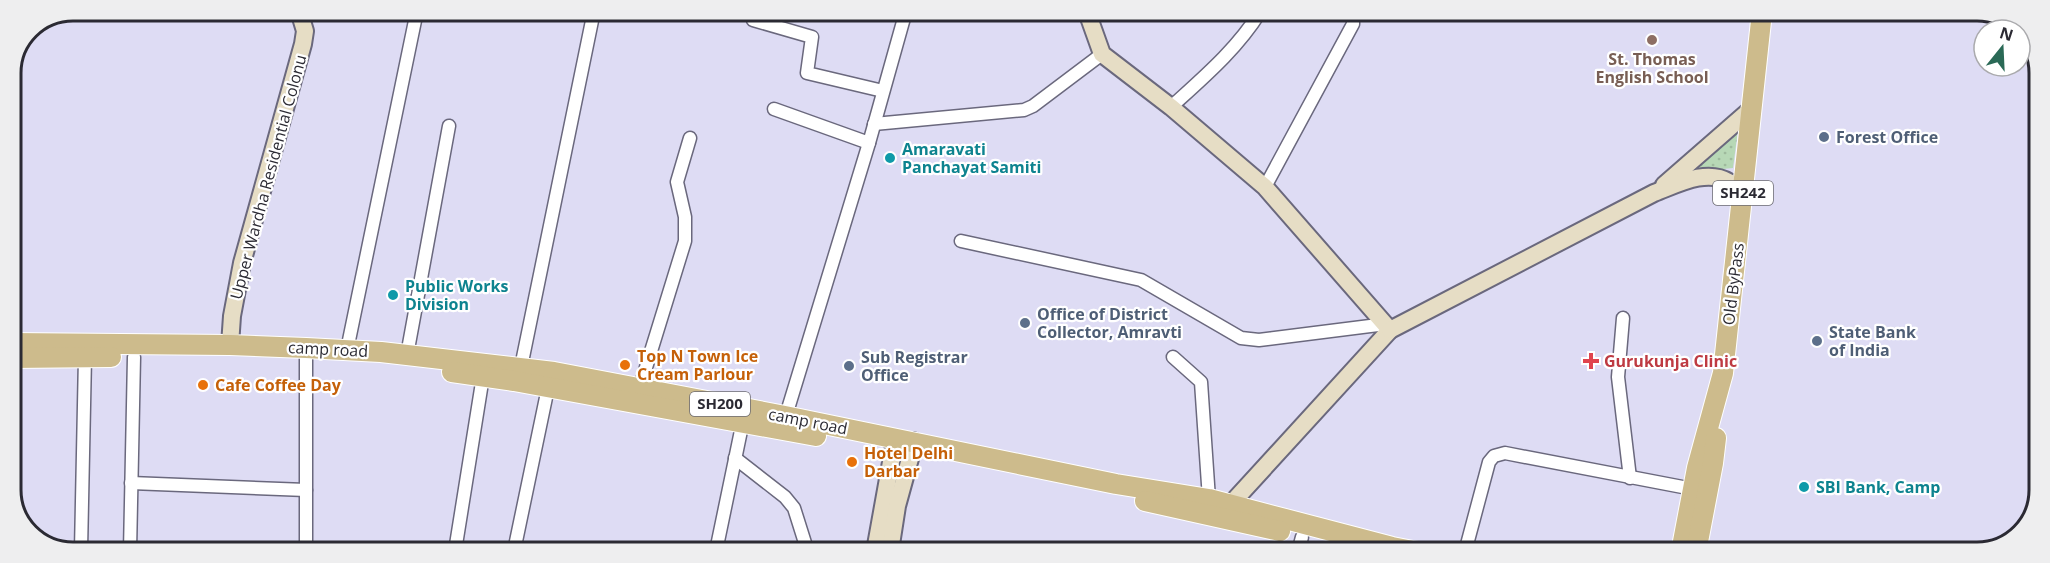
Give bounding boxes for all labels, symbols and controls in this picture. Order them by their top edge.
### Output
north arrow [1972,18,2032,78]
text: N [1997,21,2016,46]
marker: St. Thomas English School [1645,33,1659,47]
place label: St. Thomas English School [1595,48,1709,88]
street label: Upper Wardha Residential Colonu [225,52,311,302]
place label: Forest Office [1836,126,1938,148]
marker: Forest Office [1817,130,1831,144]
place label: Amaravati Panchayat Samiti [902,138,1041,178]
marker: Amaravati Panchayat Samiti [883,151,897,165]
road number: SH242 [1713,181,1773,205]
street label: Old ByPass [1717,242,1749,326]
place label: Public Works Division [405,275,508,315]
marker: Public Works Division [386,288,400,302]
place label: Office of District Collector, Amravti [1037,303,1182,343]
marker: Office of District Collector, Amravti [1018,316,1032,330]
place label: State Bank of India [1829,321,1916,361]
marker: State Bank of India [1810,334,1824,348]
street label: camp road [287,336,369,362]
place label: Top N Town Ice Cream Parlour [637,345,758,385]
place label: Sub Registrar Office [861,346,968,386]
place label: Gurukunja Clinic [1604,350,1737,372]
marker: Gurukunja Clinic [1582,352,1600,370]
marker: Top N Town Ice Cream Parlour [618,358,632,372]
marker: Sub Registrar Office [842,359,856,373]
place label: Cafe Coffee Day [215,374,342,396]
marker: Cafe Coffee Day [196,378,210,392]
road number: SH200 [690,392,750,416]
street label: camp road [767,403,849,439]
place label: Hotel Delhi Darbar [864,442,953,482]
marker: Hotel Delhi Darbar [845,455,859,469]
place label: SBI Bank, Camp [1816,476,1940,498]
marker: SBI Bank, Camp [1797,480,1811,494]

